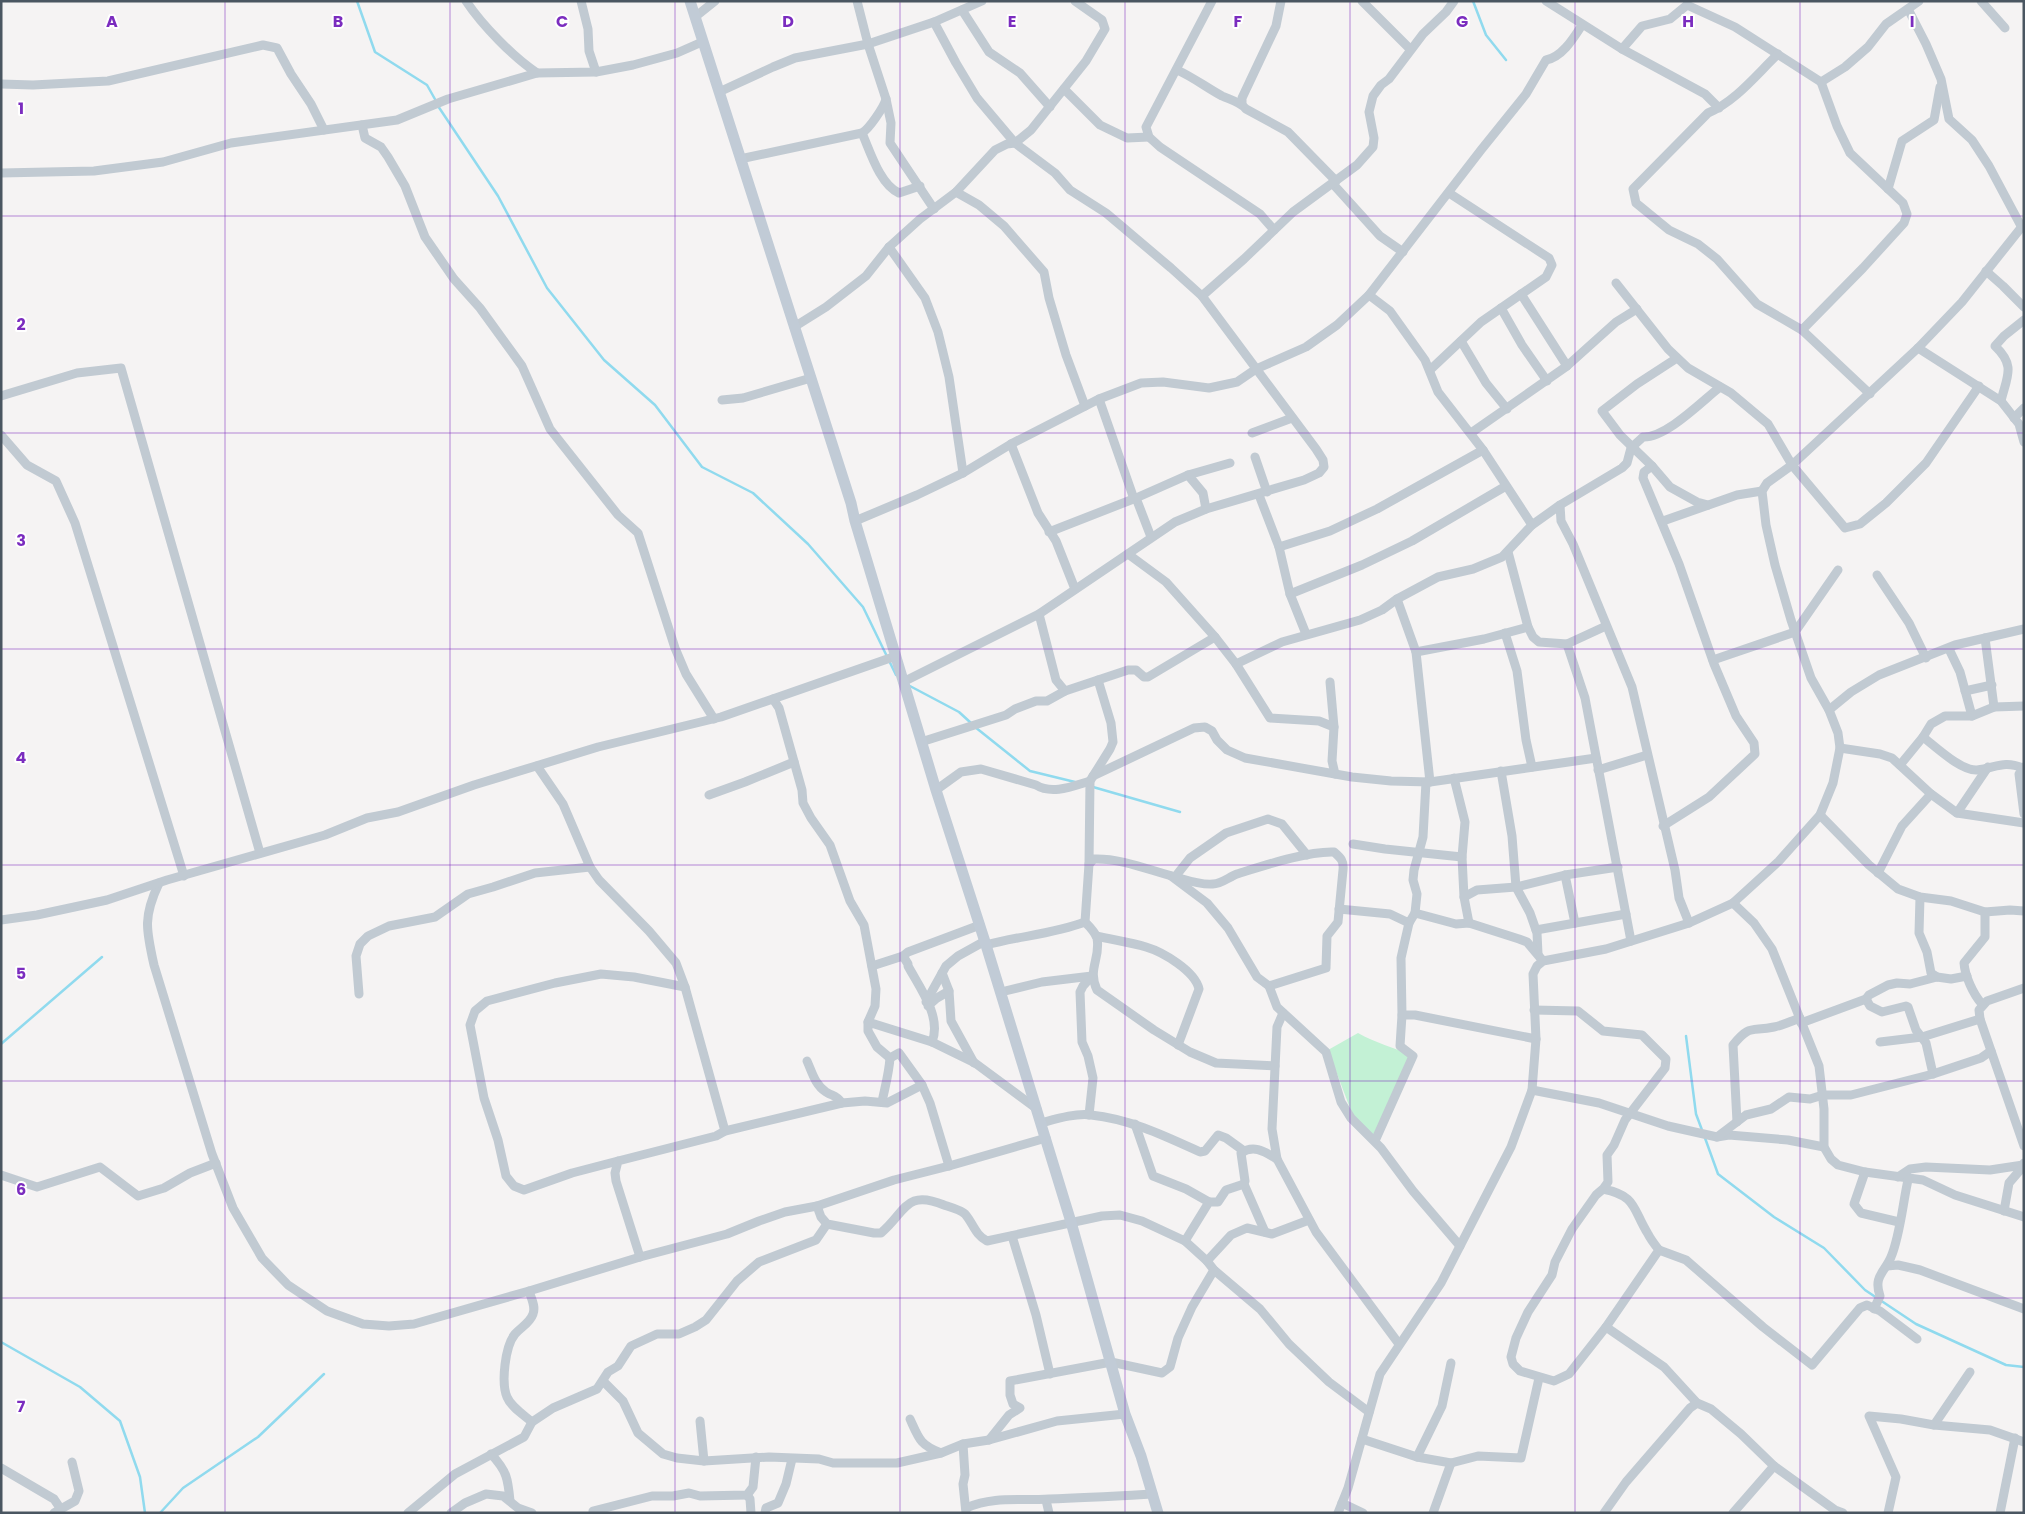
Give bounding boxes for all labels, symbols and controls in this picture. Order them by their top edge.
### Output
text: A [106,10,118,33]
text: B [333,10,343,33]
text: C [556,10,568,33]
text: D [782,10,794,33]
text: E [1008,10,1016,33]
text: F [1234,10,1243,33]
text: G [1456,10,1468,33]
text: H [1682,10,1694,33]
text: I [1910,10,1914,33]
text: 1 [18,97,24,120]
text: 2 [16,313,26,336]
text: 3 [16,529,26,552]
text: 4 [16,746,27,769]
text: 5 [16,962,26,985]
text: 6 [16,1178,26,1201]
text: 7 [17,1395,26,1418]

